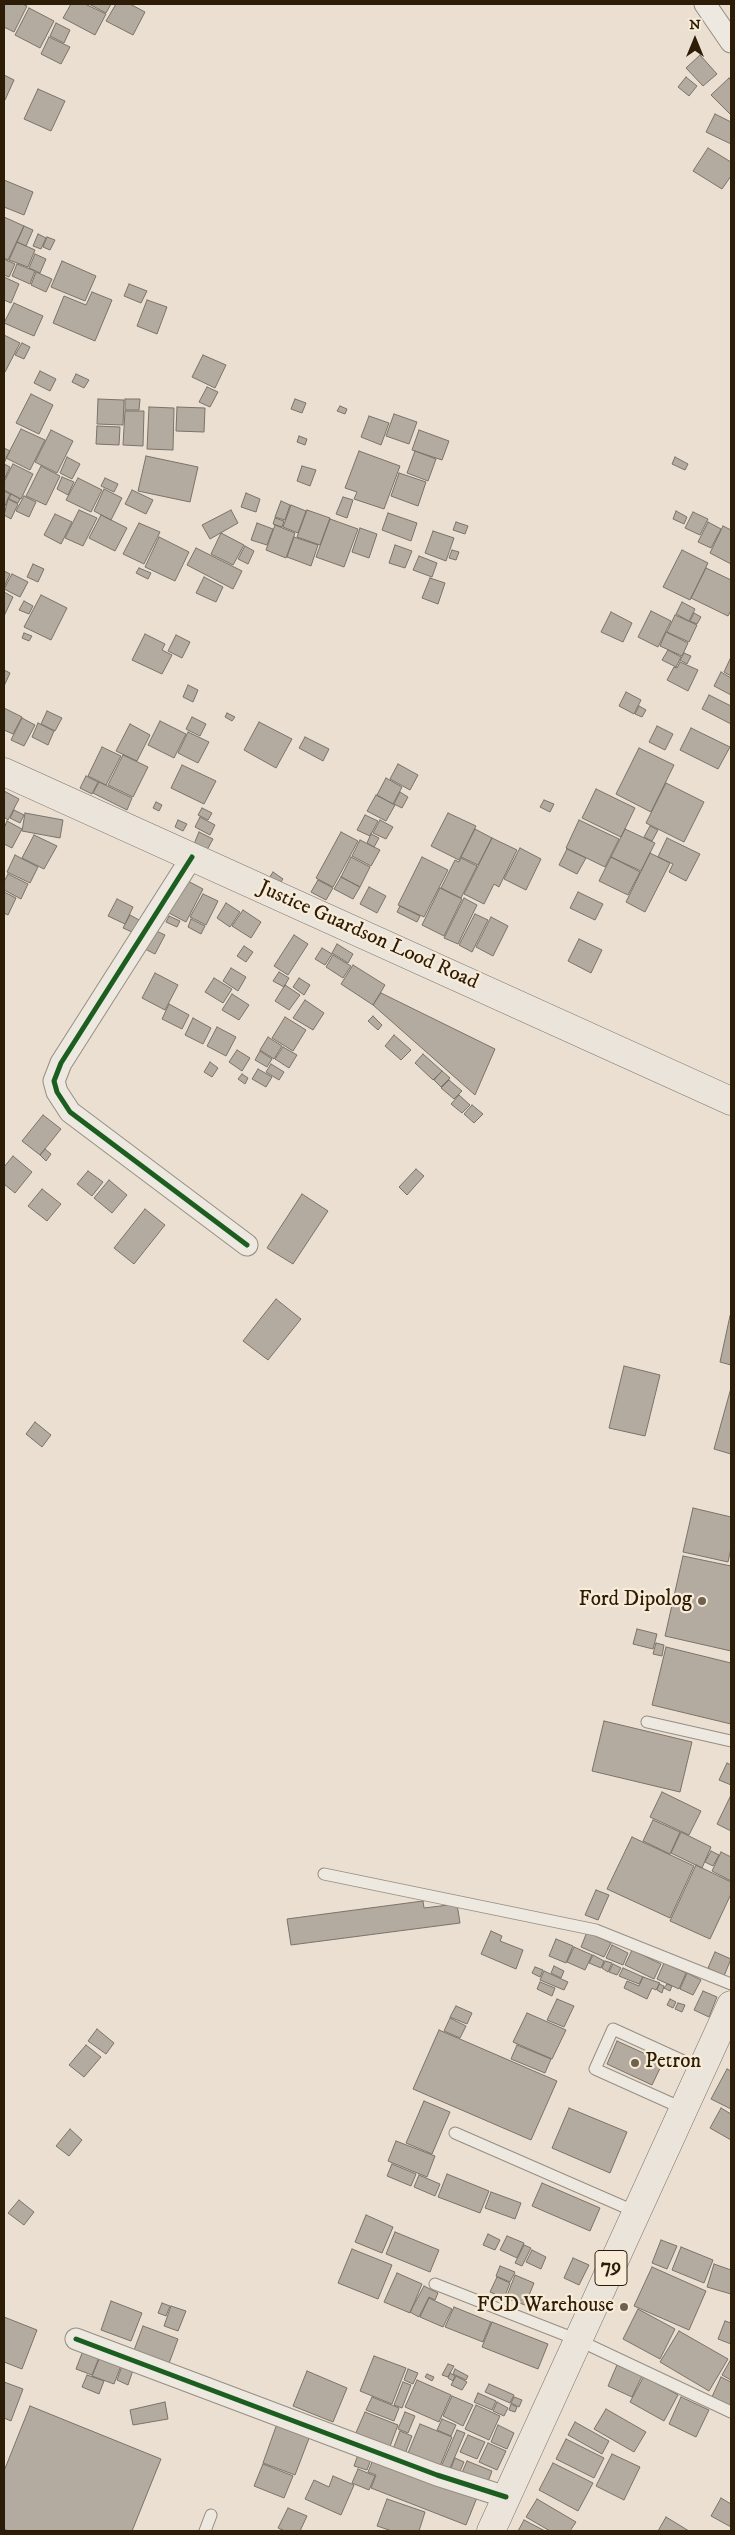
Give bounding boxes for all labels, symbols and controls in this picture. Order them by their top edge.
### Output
north arrow [670,15,720,65]
text: N [689,16,701,34]
street label: Justice Guardson Lood Road [254,876,482,996]
place label: Ford Dipolog [579,1588,692,1614]
marker: Ford Dipolog [696,1595,708,1607]
place label: Petron [645,2050,701,2076]
marker: Petron [629,2057,641,2069]
road number: 79 [595,2250,627,2286]
place label: FCD Warehouse [477,2294,614,2320]
marker: FCD Warehouse [618,2301,630,2313]

